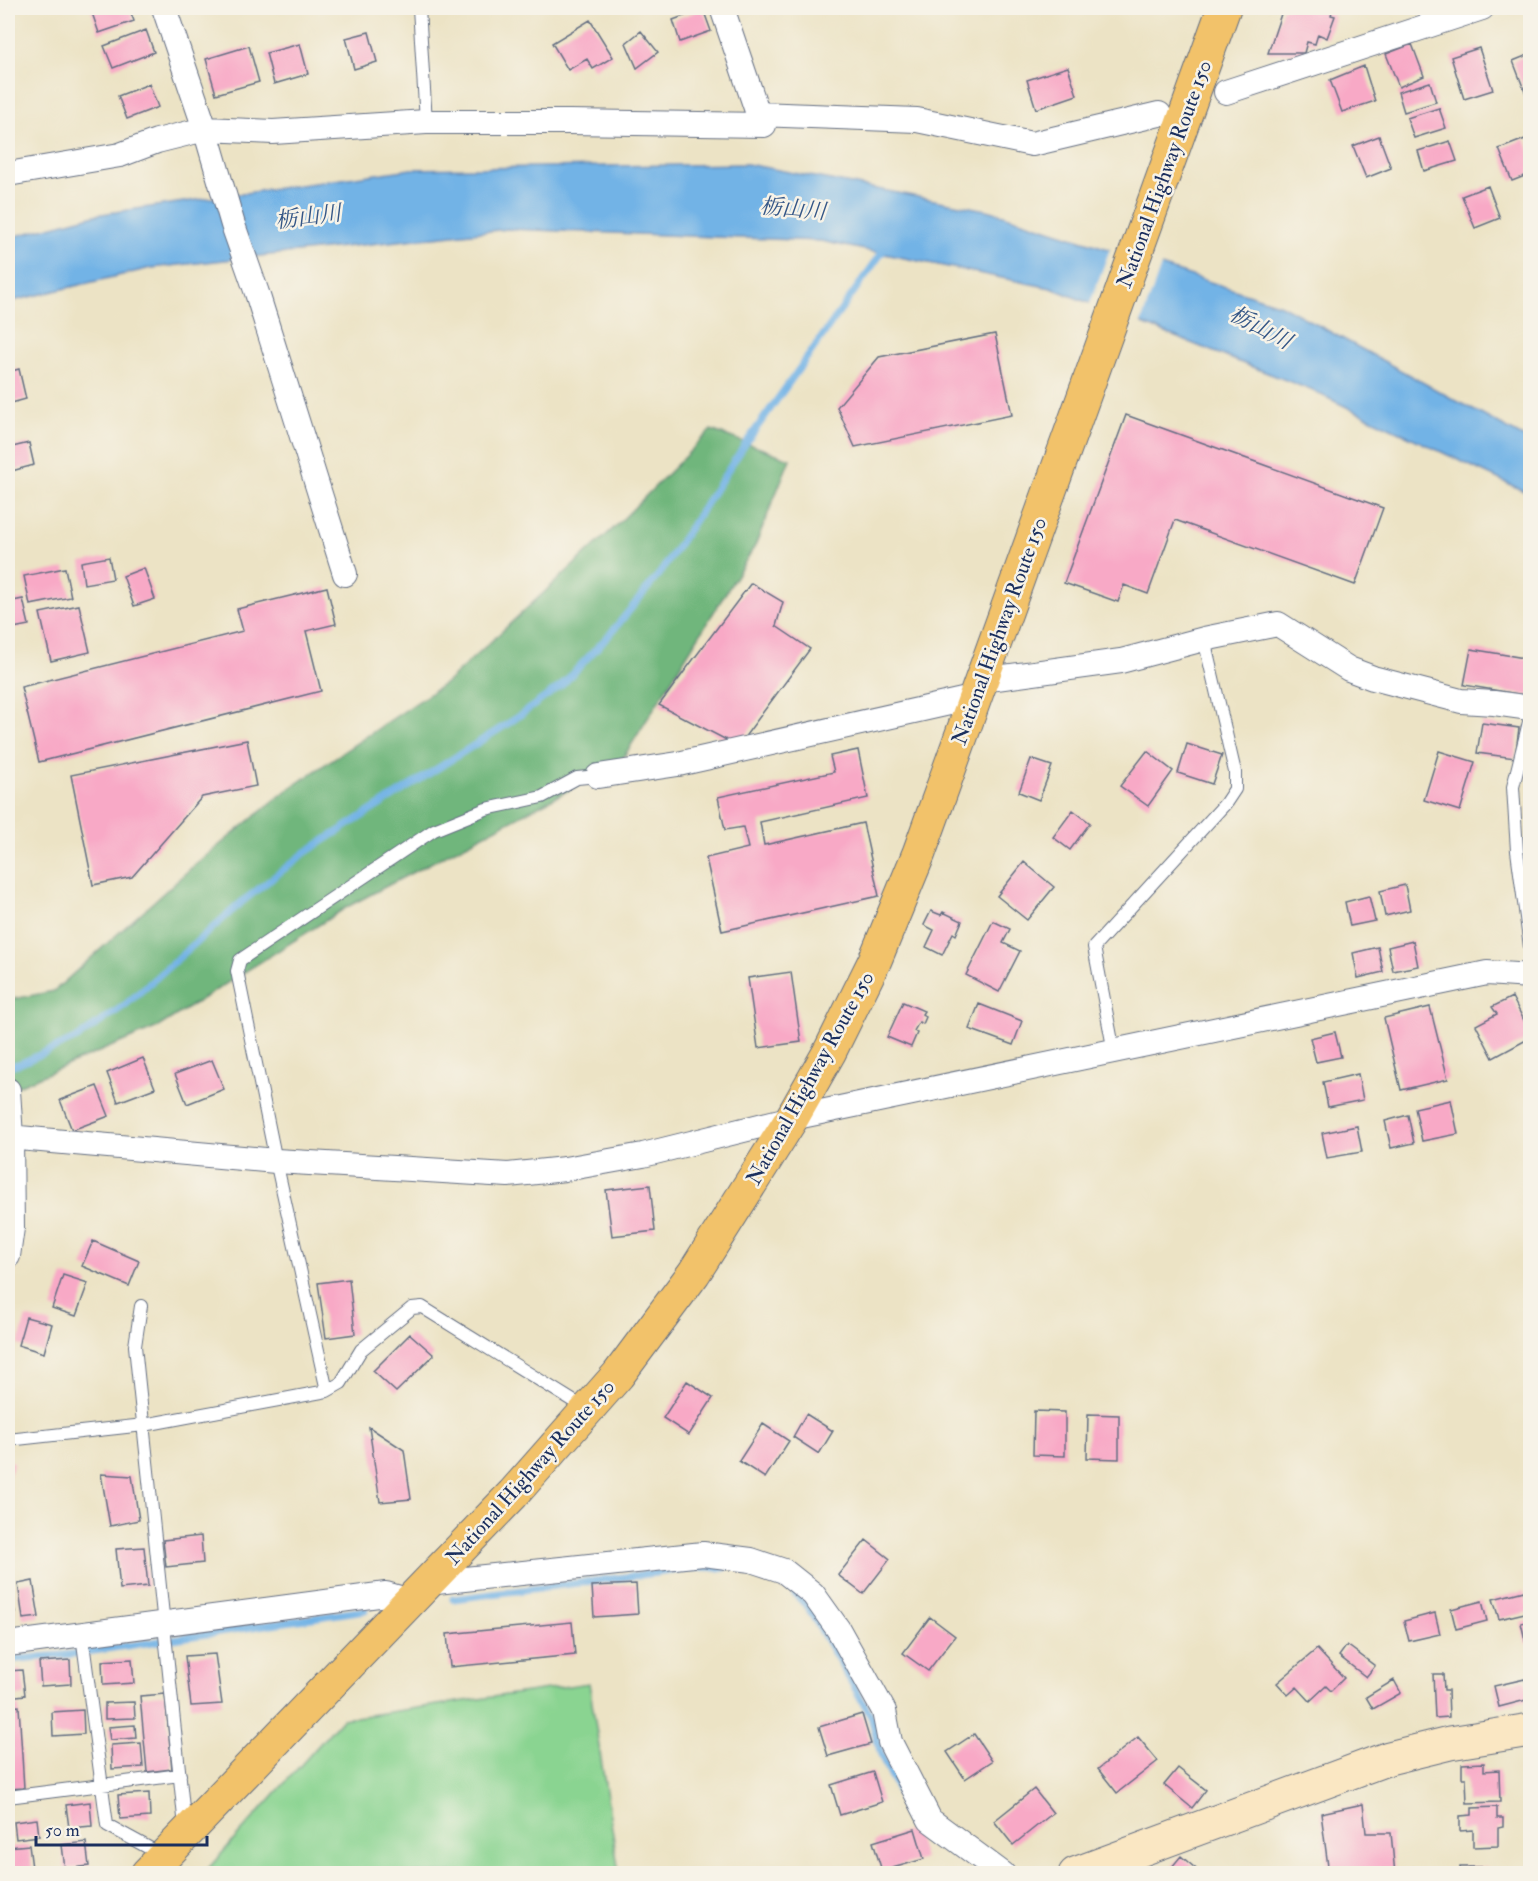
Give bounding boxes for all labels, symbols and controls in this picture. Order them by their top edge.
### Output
street label: National Highway Route 150 [1111,57,1218,292]
water label: 栃山川 [759,192,829,226]
water label: 栃山川 [274,199,345,235]
water label: 栃山川 [1225,300,1298,357]
street label: National Highway Route 150 [946,514,1053,749]
street label: National Highway Route 150 [740,967,881,1190]
street label: National Highway Route 150 [440,1374,621,1571]
scale bar [36,1809,207,1847]
text: 50 m [45,1819,80,1842]

